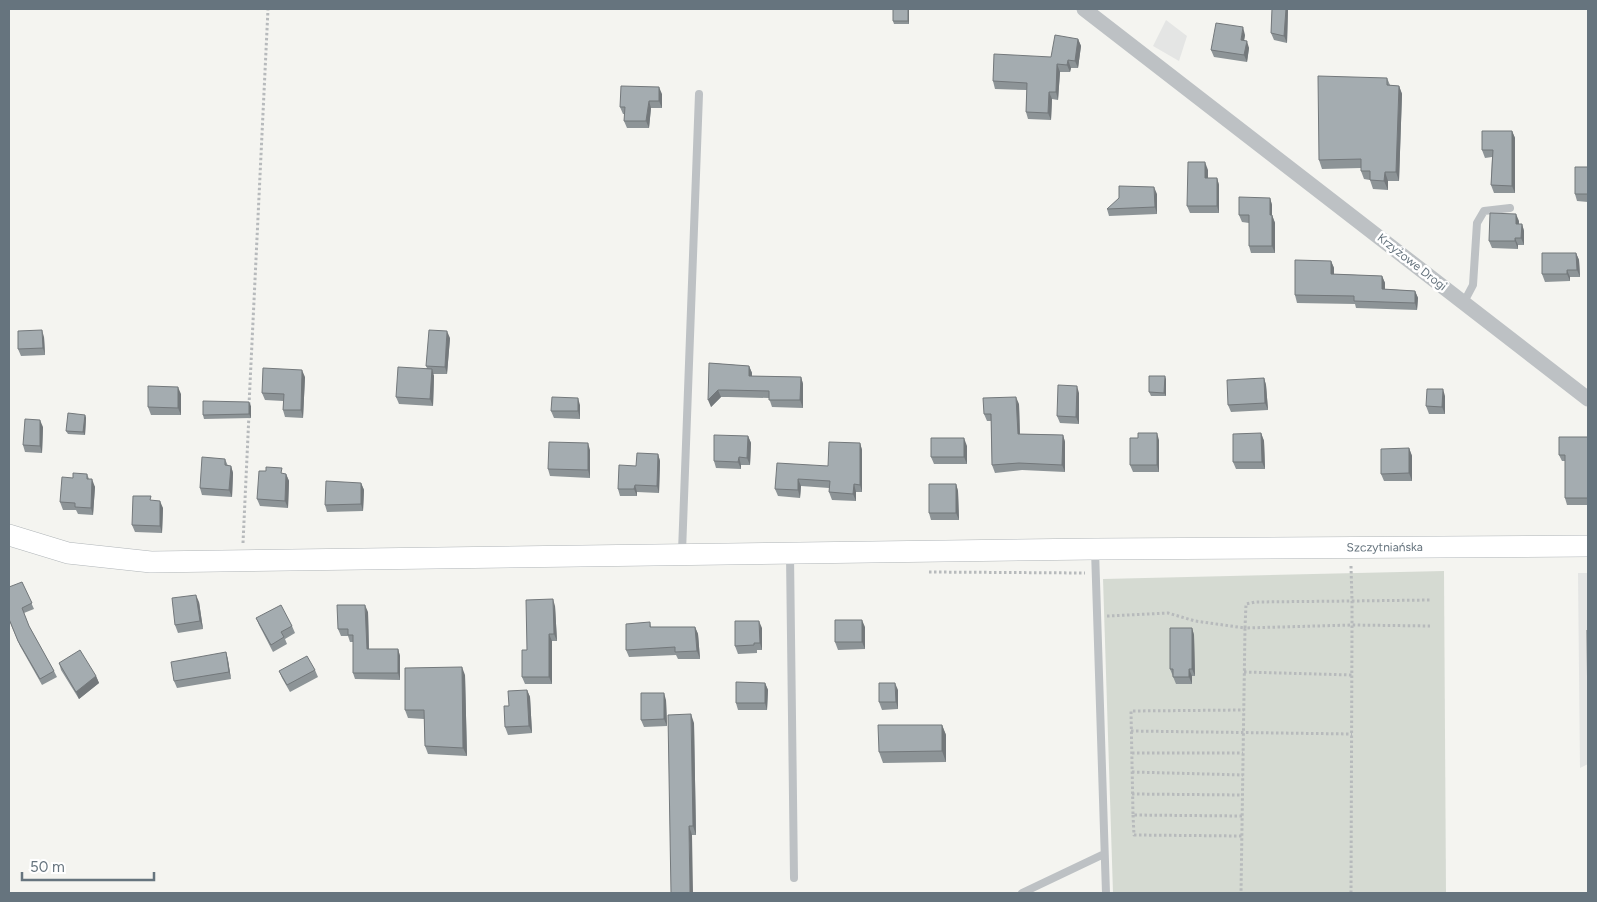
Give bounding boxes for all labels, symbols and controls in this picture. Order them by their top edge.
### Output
street label: Krzyżowe Drogi [1375,231,1449,293]
street label: Szczytniańska [1347,540,1423,554]
scale bar [22,850,155,882]
text: 50 m [30,858,65,876]

